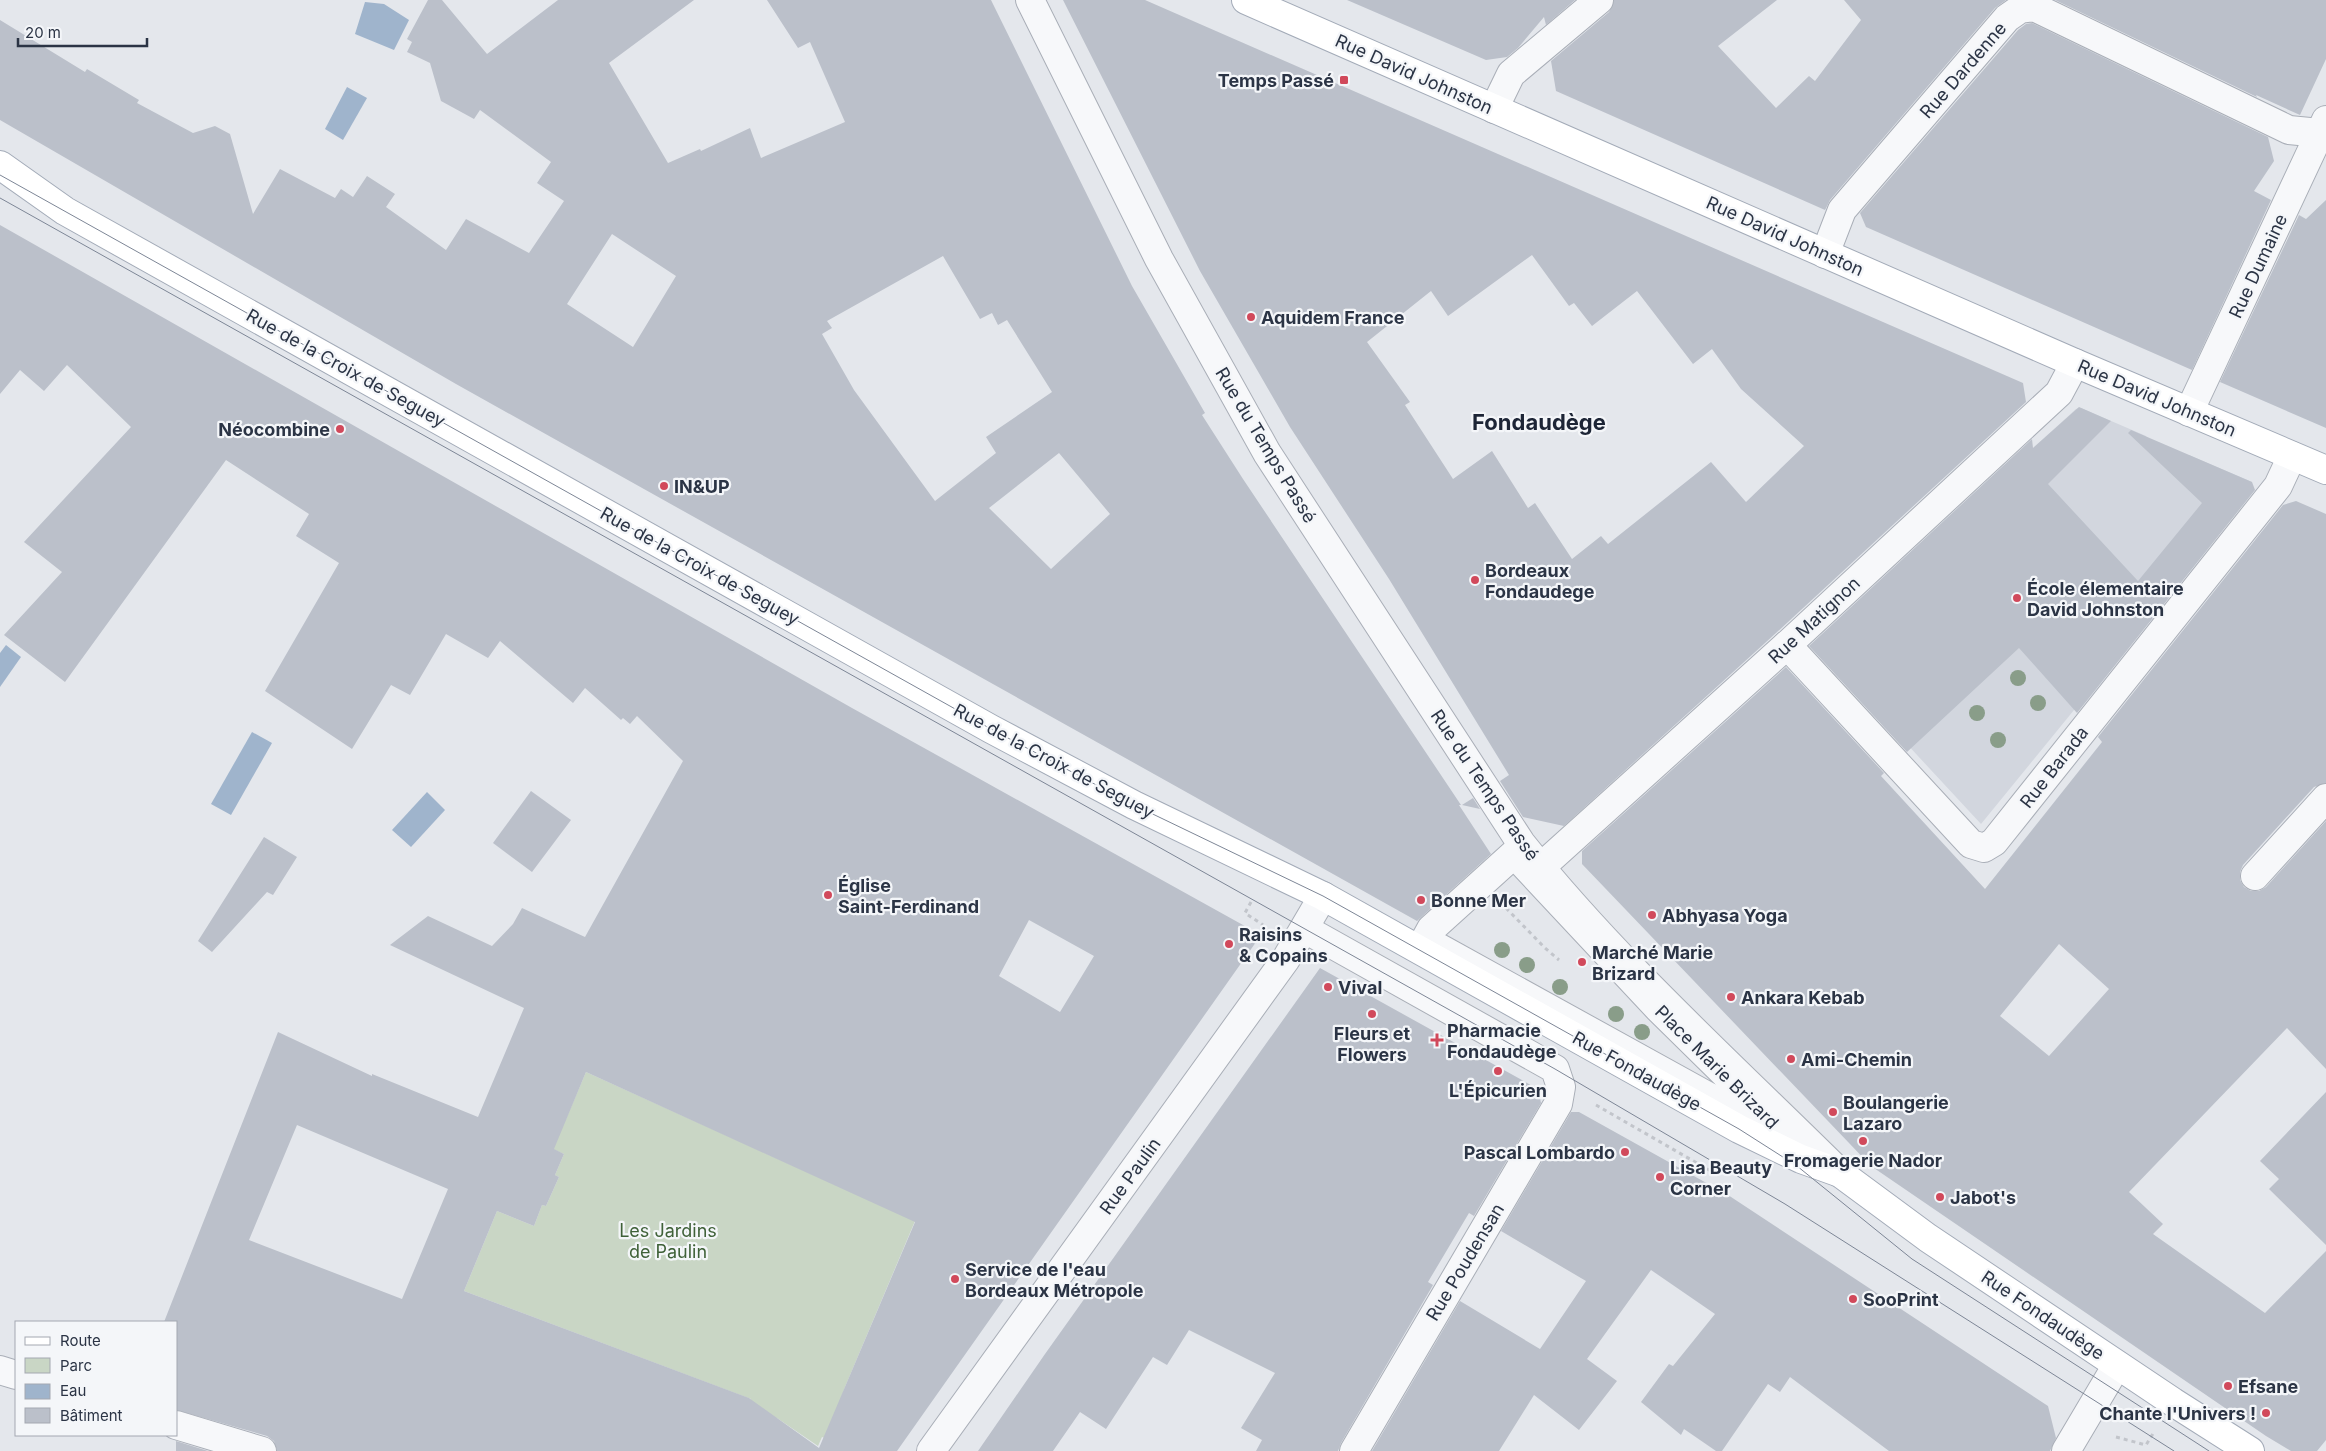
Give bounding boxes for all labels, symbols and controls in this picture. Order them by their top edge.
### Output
scale bar [18,15,146,47]
street label: Rue Dardenne [1916,18,2010,122]
text: 20 m [25,23,61,42]
street label: Rue David Johnston [1332,30,1496,118]
place label: Temps Passé [1218,70,1334,91]
marker: Temps Passé [1338,74,1350,86]
street label: Rue David Johnston [1703,192,1867,280]
street label: Rue Dumaine [2225,210,2291,322]
street label: Rue de la Croix de Seguey [243,304,449,432]
place label: Aquidem France [1261,307,1405,328]
marker: Aquidem France [1245,311,1257,323]
street label: Rue David Johnston [2075,355,2239,441]
street label: Rue du Temps Passé [1211,363,1321,527]
district label: Fondaudège [1472,409,1606,435]
place label: Néocombine [218,419,330,440]
marker: Néocombine [334,423,346,435]
place label: IN&UP [674,476,730,497]
marker: IN&UP [658,480,670,492]
street label: Rue de la Croix de Seguey [597,502,803,630]
place label: Bordeaux Fondaudege [1485,560,1595,602]
street label: Rue Matignon [1764,572,1864,668]
marker: Bordeaux Fondaudege [1469,574,1481,586]
place label: École élementaire David Johnston [2027,578,2184,620]
marker: École élementaire David Johnston [2011,592,2023,604]
street label: Rue de la Croix de Seguey [950,699,1158,823]
street label: Rue du Temps Passé [1427,705,1543,865]
street label: Rue Barada [2016,722,2092,812]
place label: Église Saint-Ferdinand [838,875,979,917]
marker: Église Saint-Ferdinand [822,889,834,901]
place label: Bonne Mer [1431,890,1526,911]
marker: Bonne Mer [1415,894,1427,906]
place label: Abhyasa Yoga [1662,905,1788,926]
marker: Abhyasa Yoga [1646,909,1658,921]
place label: Raisins & Copains [1239,924,1328,966]
marker: Raisins & Copains [1223,938,1235,950]
place label: Marché Marie Brizard [1592,942,1713,984]
marker: Marché Marie Brizard [1576,956,1588,968]
place label: Vival [1338,977,1382,998]
marker: Vival [1322,981,1334,993]
place label: Ankara Kebab [1741,987,1865,1008]
marker: Ankara Kebab [1725,991,1737,1003]
street label: Place Marie Brizard [1651,1001,1783,1133]
marker: Fleurs et Flowers [1366,1008,1378,1020]
place label: Pharmacie Fondaudège [1447,1020,1557,1062]
place label: Fleurs et Flowers [1334,1023,1411,1065]
street label: Rue Fondaudège [1569,1027,1705,1115]
marker: Pharmacie Fondaudège [1431,1034,1443,1046]
place label: Ami-Chemin [1801,1049,1912,1070]
marker: Ami-Chemin [1785,1053,1797,1065]
marker: L'Épicurien [1492,1065,1504,1077]
place label: L'Épicurien [1449,1080,1547,1101]
place label: Boulangerie Lazaro [1843,1092,1949,1134]
marker: Boulangerie Lazaro [1827,1106,1839,1118]
street label: Rue Paulin [1095,1134,1165,1218]
marker: Fromagerie Nador [1857,1135,1869,1147]
place label: Pascal Lombardo [1464,1142,1615,1163]
marker: Pascal Lombardo [1619,1146,1631,1158]
place label: Fromagerie Nador [1784,1150,1942,1171]
place label: Lisa Beauty Corner [1670,1157,1772,1199]
marker: Lisa Beauty Corner [1654,1171,1666,1183]
place label: Jabot's [1950,1187,2016,1208]
marker: Jabot's [1934,1191,1946,1203]
street label: Rue Poudensan [1422,1200,1508,1324]
park label: Les Jardins de Paulin [619,1220,717,1262]
place label: Service de l'eau Bordeaux Métropole [965,1259,1144,1301]
street label: Rue Fondaudège [1977,1266,2109,1364]
marker: Service de l'eau Bordeaux Métropole [949,1273,961,1285]
place label: SooPrint [1863,1289,1939,1310]
marker: SooPrint [1847,1293,1859,1305]
legend [15,1321,178,1436]
text: Route [60,1331,101,1350]
text: Parc [60,1356,92,1375]
place label: Efsane [2238,1376,2299,1397]
marker: Efsane [2222,1380,2234,1392]
text: Eau [60,1381,86,1400]
place label: Chante l'Univers ! [2099,1403,2256,1424]
text: Bâtiment [60,1406,123,1425]
marker: Chante l'Univers ! [2260,1407,2272,1419]

